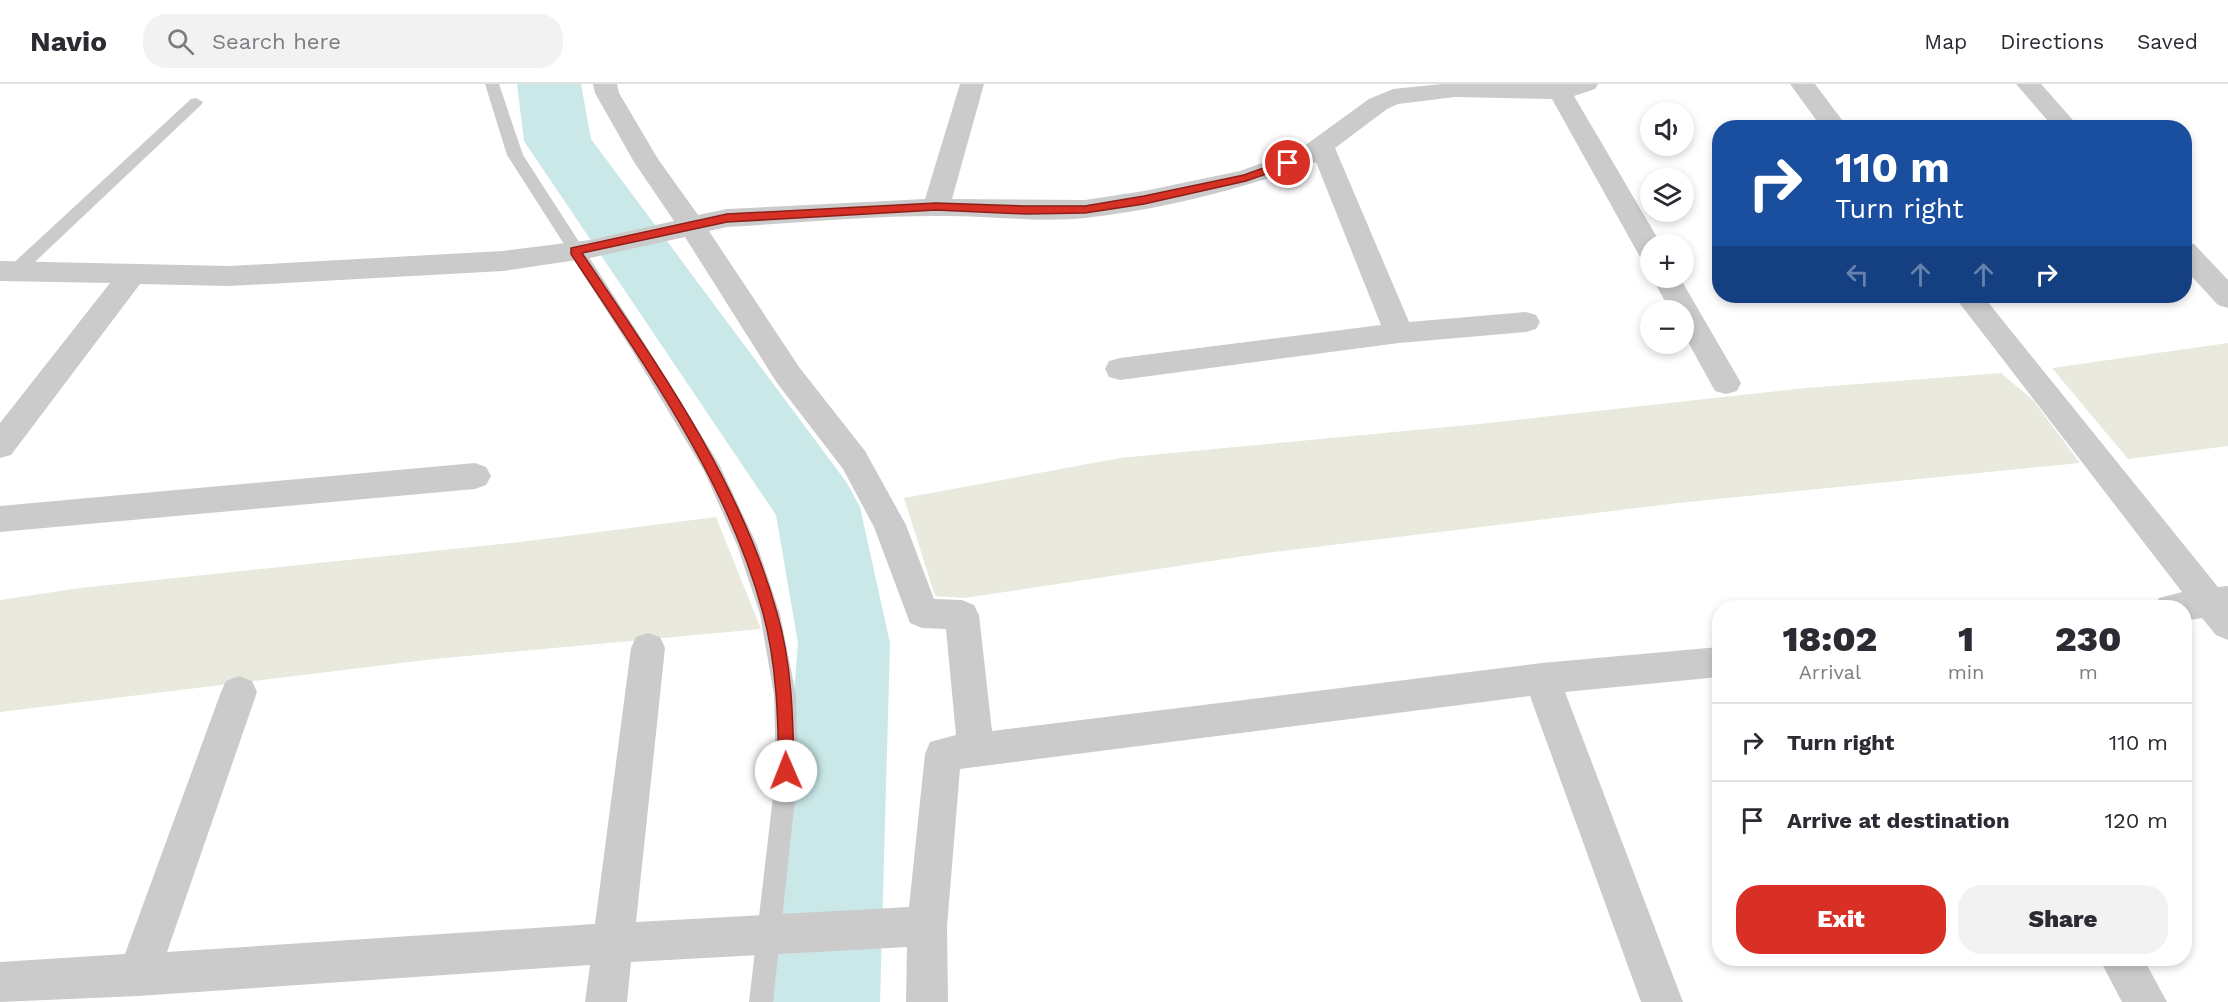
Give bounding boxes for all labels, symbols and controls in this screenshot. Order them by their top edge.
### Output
search box [143,14,563,68]
text: Navio [30,25,107,58]
icon: search [164,25,197,58]
text: Search here [212,29,341,54]
text: Map [1924,29,1967,54]
text: Directions [2000,29,2104,54]
text: Saved [2137,29,2198,54]
map controls [1640,102,1694,354]
button: sound [1640,102,1694,156]
pin [1262,137,1313,188]
text: 110 m [1835,143,1950,192]
icon: right [1736,144,1814,222]
icon: arrive [1271,146,1304,179]
button: layers [1640,168,1694,222]
text: Turn right [1835,193,1964,225]
button: + [1640,234,1694,288]
icon: left [1841,258,1874,291]
icon: ahead [1904,258,1937,291]
icon: ahead [1967,258,2000,291]
icon: right [2030,258,2063,291]
button: − [1640,300,1694,354]
text: 18:02 [1782,618,1877,660]
text: 1 [1958,618,1974,660]
text: 230 [2055,618,2122,660]
text: Arrival [1799,660,1861,684]
text: min [1948,660,1984,684]
text: m [2079,660,2098,684]
icon: right [1736,726,1769,759]
text: Turn right [1787,730,1894,755]
text: 110 m [2109,730,2168,755]
position arrow [754,739,818,803]
icon: arrive [1736,804,1769,837]
text: Arrive at destination [1787,808,2010,833]
text: 120 m [2104,808,2168,833]
button: Exit [1736,885,1946,954]
button: Share [1958,885,2168,954]

